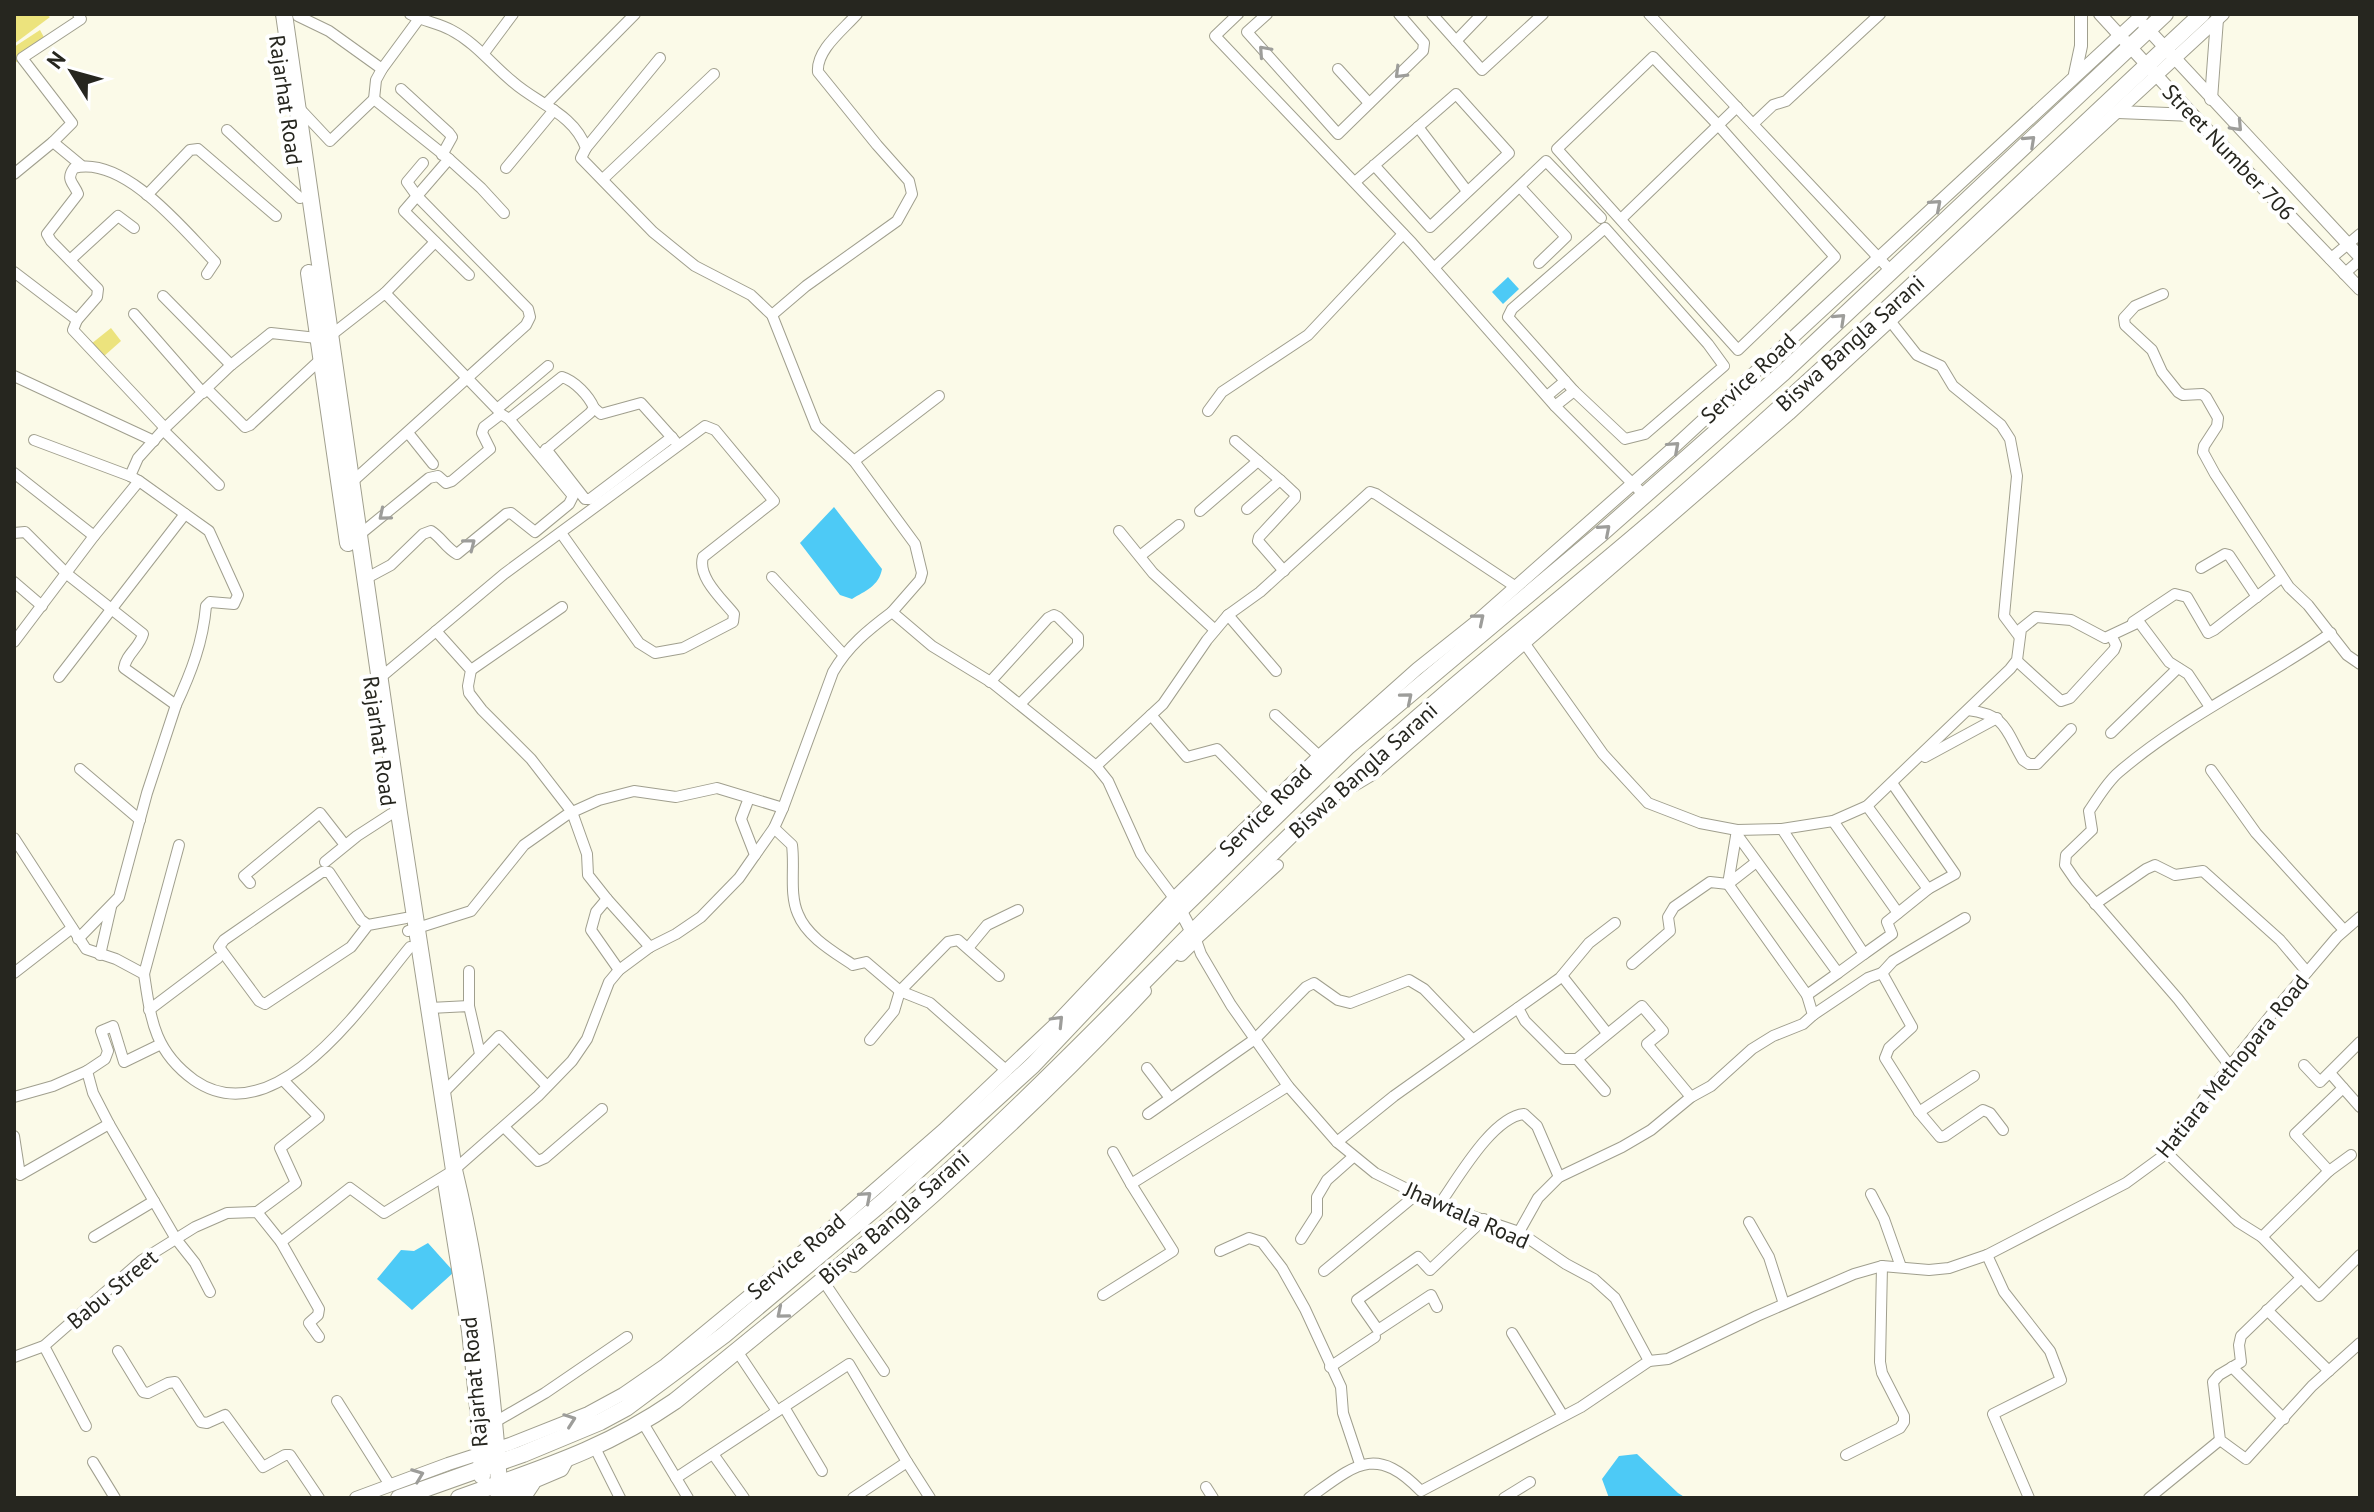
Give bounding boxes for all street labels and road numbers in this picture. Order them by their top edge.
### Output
street label: Rajarhat Road [263,33,309,167]
street label: Street Number 706 [2157,78,2301,226]
street label: Biswa Bangla Sarani [1770,269,1930,417]
street label: Service Road [1695,327,1801,429]
street label: Rajarhat Road [357,674,403,808]
street label: Biswa Bangla Sarani [1283,696,1443,844]
street label: Service Road [1213,758,1317,862]
street label: Hatiara Methopara Road [2149,969,2315,1163]
street label: Biswa Bangla Sarani [813,1144,975,1290]
street label: Jhawtala Road [1399,1175,1534,1255]
street label: Service Road [741,1207,851,1305]
street label: Babu Street [61,1243,163,1335]
street label: Rajarhat Road [454,1316,494,1448]

